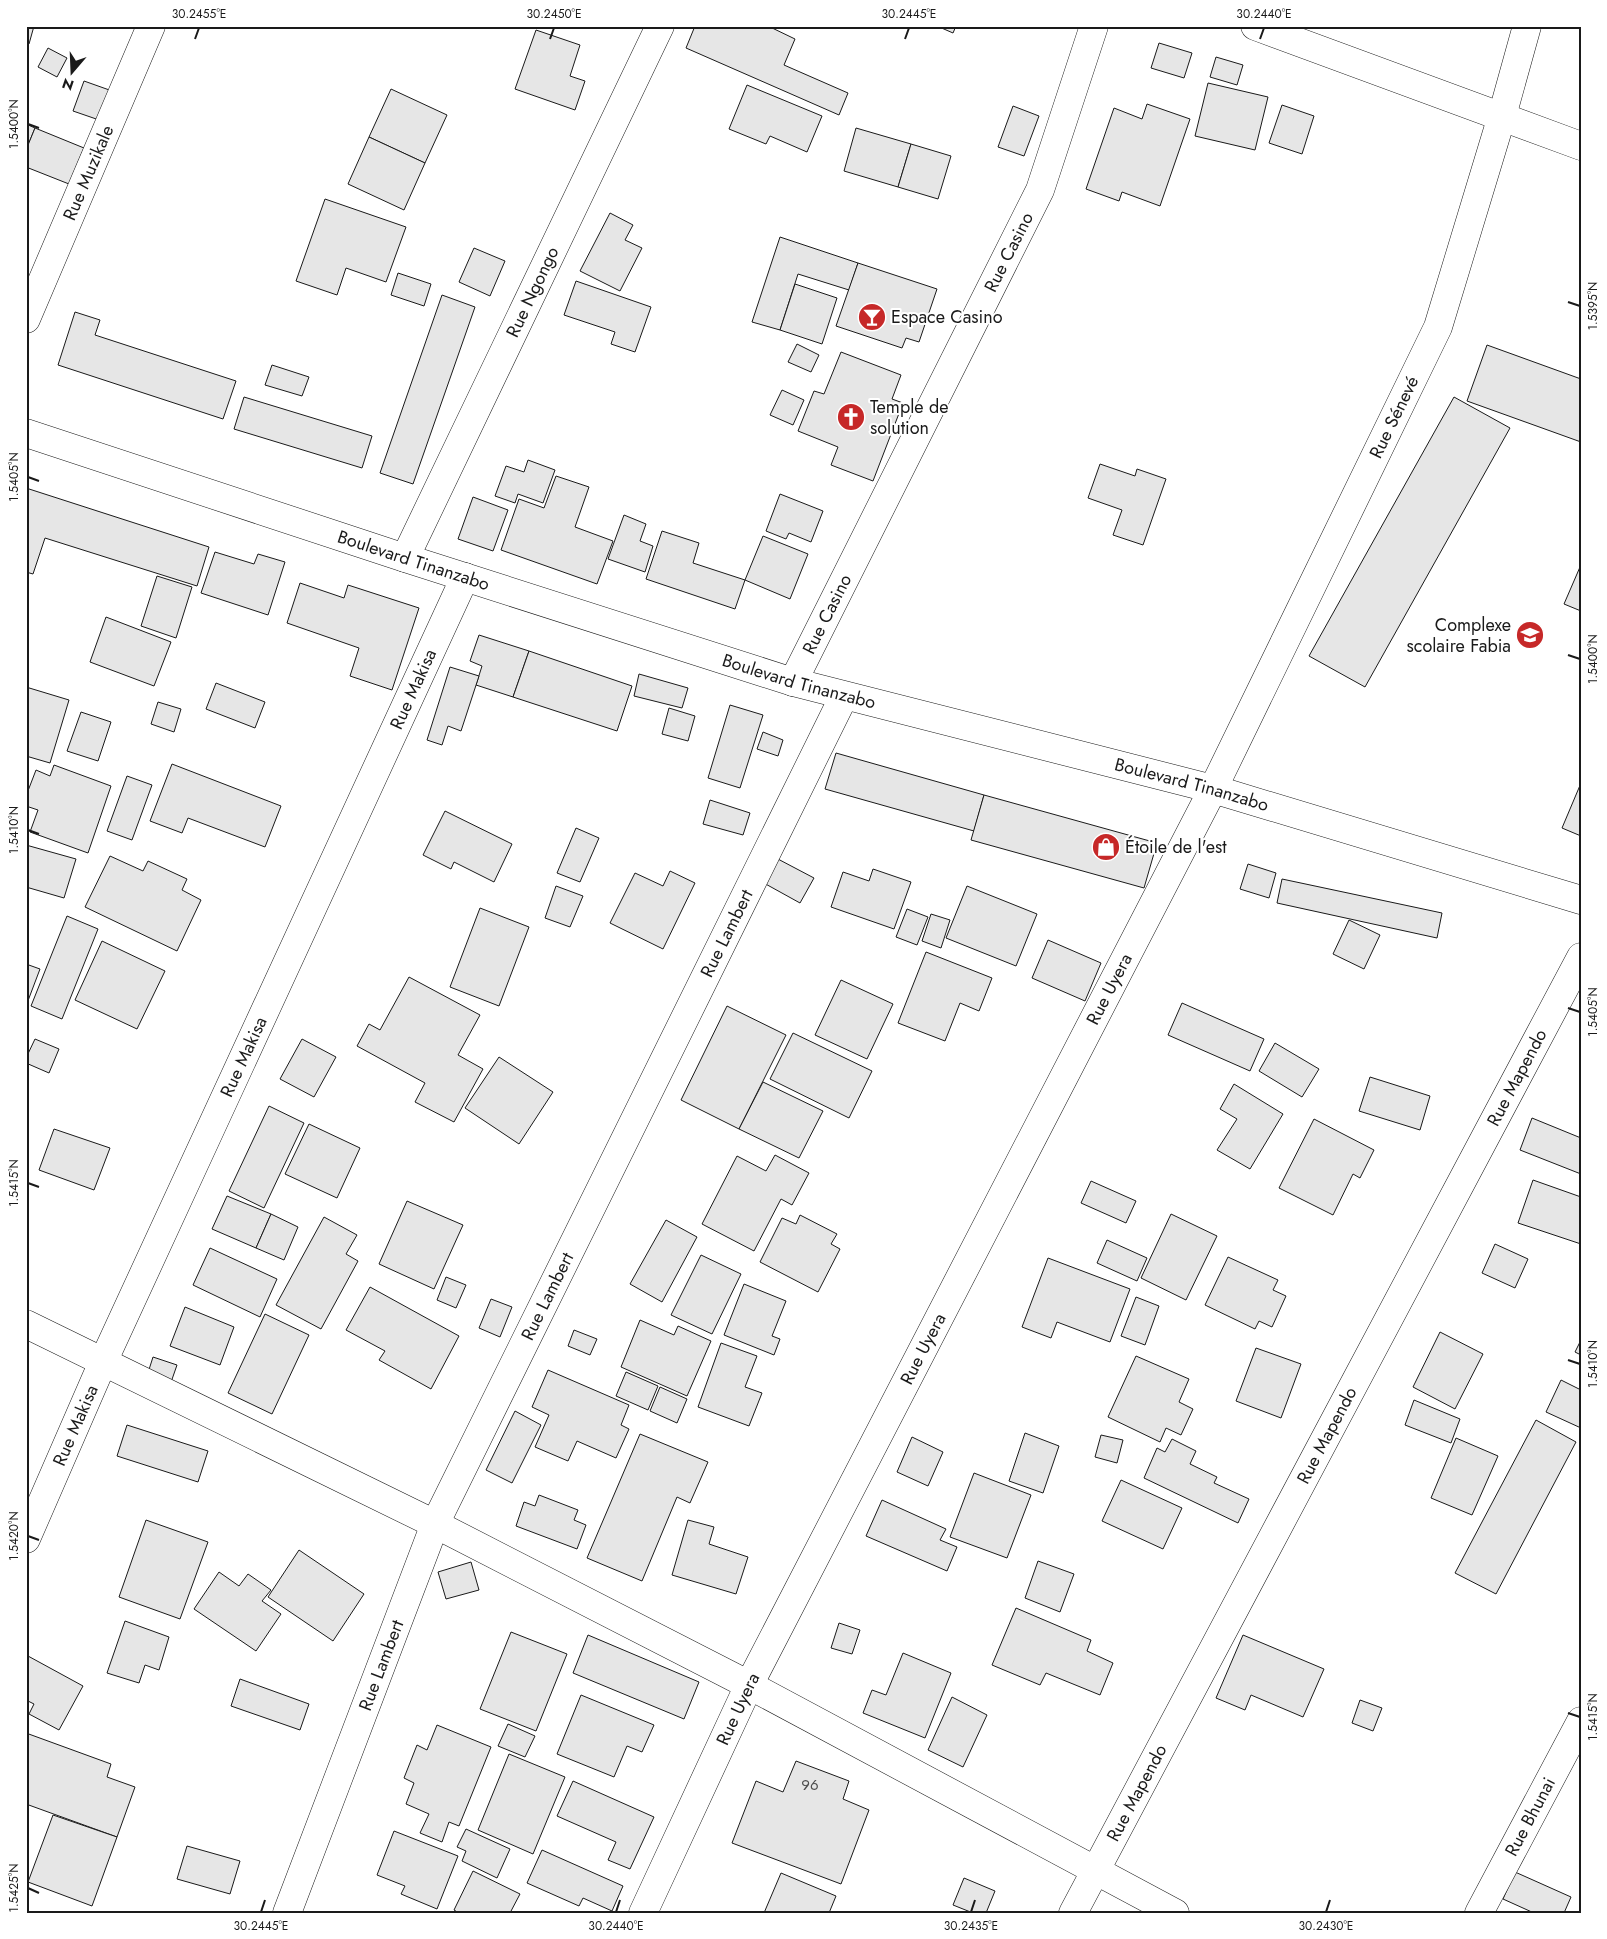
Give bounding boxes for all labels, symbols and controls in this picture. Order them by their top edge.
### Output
text: 30.2455°E [172,5,226,23]
text: 30.2450°E [526,5,582,23]
text: 30.2445°E [882,5,936,23]
text: 30.2440°E [1236,5,1292,23]
north arrow [48,48,98,98]
text: N [59,73,76,96]
text: 1.5400°N [5,99,23,149]
street label: Rue Muzikale [57,121,120,224]
street label: Rue Casino [978,207,1040,297]
street label: Rue Ngongo [500,242,565,342]
text: 1.5395°N [1584,282,1602,330]
bar icon: Espace Casino [857,302,887,332]
place label: Espace Casino [891,304,1003,330]
street label: Rue Sénevé [1363,372,1425,463]
place label: Temple de solution [870,394,948,441]
church icon: Temple de solution [836,402,866,432]
text: 1.5405°N [5,452,23,502]
street label: Boulevard Tinanzabo [334,524,493,597]
street label: Rue Casino [796,569,858,659]
place label: Complexe scolaire Fabia [1407,612,1511,659]
school or university icon: Complexe scolaire Fabia [1515,620,1545,650]
text: 1.5400°N [1584,634,1602,684]
street label: Rue Makisa [383,645,443,734]
street label: Boulevard Tinanzabo [719,647,879,716]
street label: Boulevard Tinanzabo [1112,751,1272,818]
text: 1.5410°N [5,806,23,854]
shop icon: Étoile de l'est [1091,832,1121,862]
place label: Étoile de l'est [1125,834,1227,860]
street label: Rue Lambert [694,884,760,982]
street label: Rue Uyera [1080,949,1139,1030]
text: 1.5405°N [1584,987,1602,1037]
street label: Rue Makisa [214,1012,274,1101]
street label: Rue Mapendo [1480,1024,1553,1131]
text: 1.5415°N [5,1159,23,1207]
street label: Rue Lambert [515,1247,580,1345]
street label: Rue Uyera [894,1309,952,1389]
text: 1.5410°N [1584,1340,1602,1388]
street label: Rue Makisa [46,1381,105,1470]
street label: Rue Mapendo [1290,1382,1363,1488]
text: 1.5420°N [5,1511,23,1561]
street label: Rue Lambert [352,1616,411,1714]
street label: Rue Uyera [710,1668,766,1750]
text: 1.5415°N [1584,1693,1602,1741]
street label: Rue Mapendo [1100,1740,1173,1846]
street label: Rue Bhunai [1498,1773,1562,1861]
house number: 96 [801,1774,819,1796]
text: 1.5425°N [5,1864,23,1913]
text: 30.2445°E [234,1917,288,1935]
text: 30.2440°E [588,1917,644,1935]
text: 30.2435°E [944,1917,998,1935]
text: 30.2430°E [1299,1917,1353,1935]

